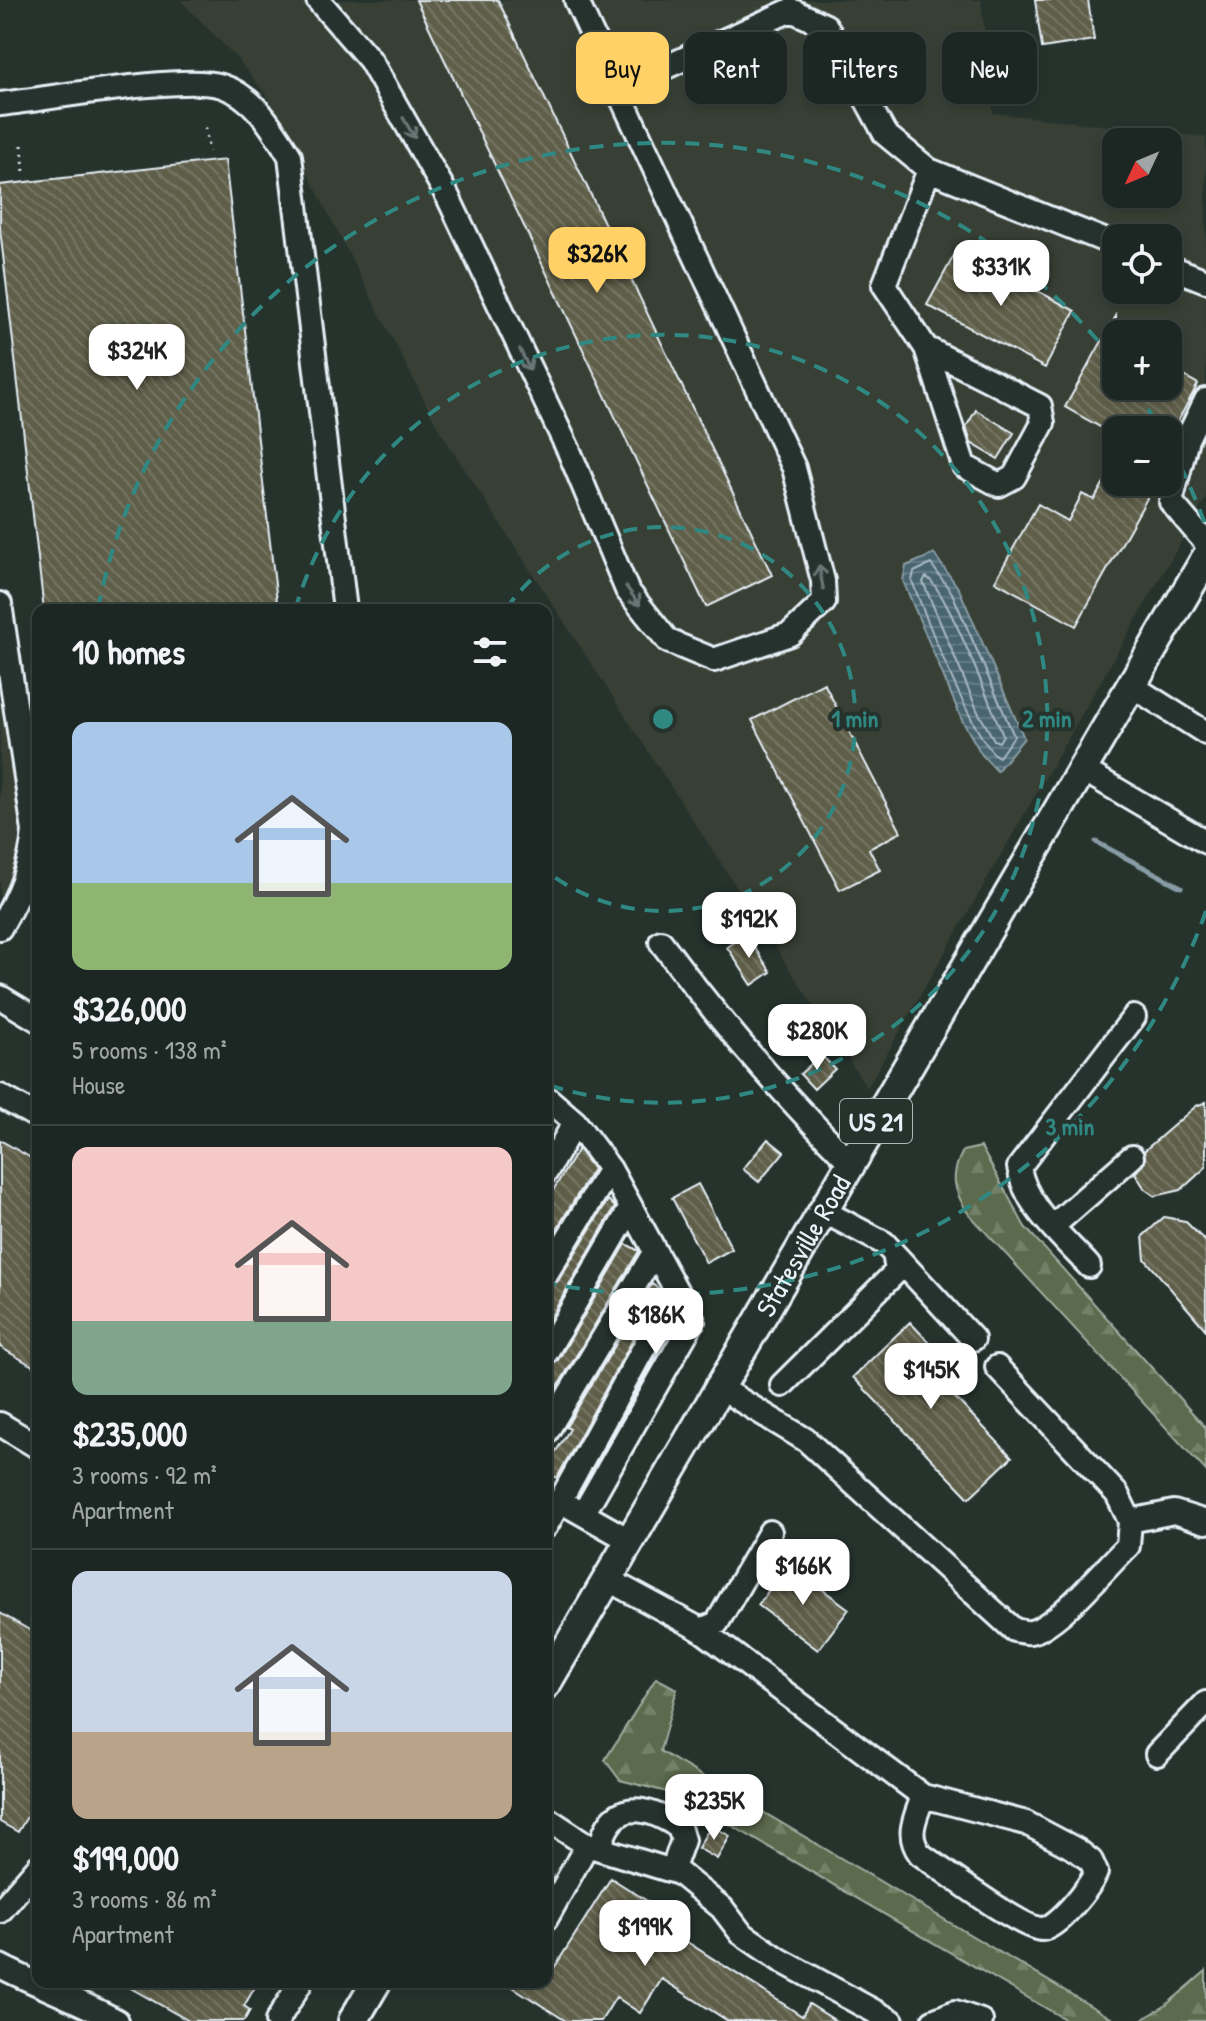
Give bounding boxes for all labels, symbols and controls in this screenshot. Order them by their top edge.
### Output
chip: Buy [576,32,669,104]
chip: Rent [685,32,787,104]
chip: Filters [803,32,926,104]
chip: New [942,32,1037,104]
one-way arrow [402,115,417,139]
north arrow [1102,128,1182,208]
map controls [1102,128,1182,496]
button: locate [1102,224,1182,304]
pin: $326K [541,227,653,295]
text: $326K [567,235,627,270]
pin: $331K [945,240,1057,308]
text: $331K [971,248,1031,283]
button: + [1102,320,1182,400]
pin: $324K [81,324,193,392]
text: $324K [107,332,167,367]
one-way arrow [518,348,533,372]
button: − [1102,416,1182,496]
one-way arrow [813,564,828,590]
one-way arrow [624,585,641,606]
text: 10 homes [72,629,185,675]
icon: filters [468,630,512,674]
text: 1 min [832,702,879,734]
text: 2 min [1022,702,1072,734]
centre of rings [649,705,677,733]
icon: home [220,774,364,918]
pin: $192K [693,892,805,960]
text: $192K [720,900,778,935]
text: $326,000 [72,986,187,1032]
pin: $280K [761,1004,873,1072]
text: $280K [786,1012,848,1047]
text: 5 rooms · 138 m² [72,1032,227,1067]
text: House [72,1067,125,1102]
road number: US 21 [840,1099,912,1143]
text: 3 min [1046,1110,1095,1142]
street label: Statesville Road [747,1168,859,1324]
icon: home [220,1199,364,1343]
pin: $186K [600,1288,712,1356]
text: $186K [627,1296,685,1331]
pin: $145K [875,1343,987,1411]
text: $145K [903,1351,959,1386]
text: $235,000 [72,1411,187,1457]
text: 3 rooms · 92 m² [72,1457,217,1492]
text: Apartment [72,1492,174,1527]
pin: $166K [747,1539,859,1607]
text: $166K [775,1547,831,1582]
icon: home [220,1623,364,1767]
pin: $235K [658,1774,770,1842]
text: $235K [683,1782,745,1817]
text: $199,000 [72,1835,179,1881]
text: 3 rooms · 86 m² [72,1881,217,1916]
pin: $199K [589,1900,701,1968]
text: $199K [617,1908,673,1943]
text: Apartment [72,1916,174,1951]

